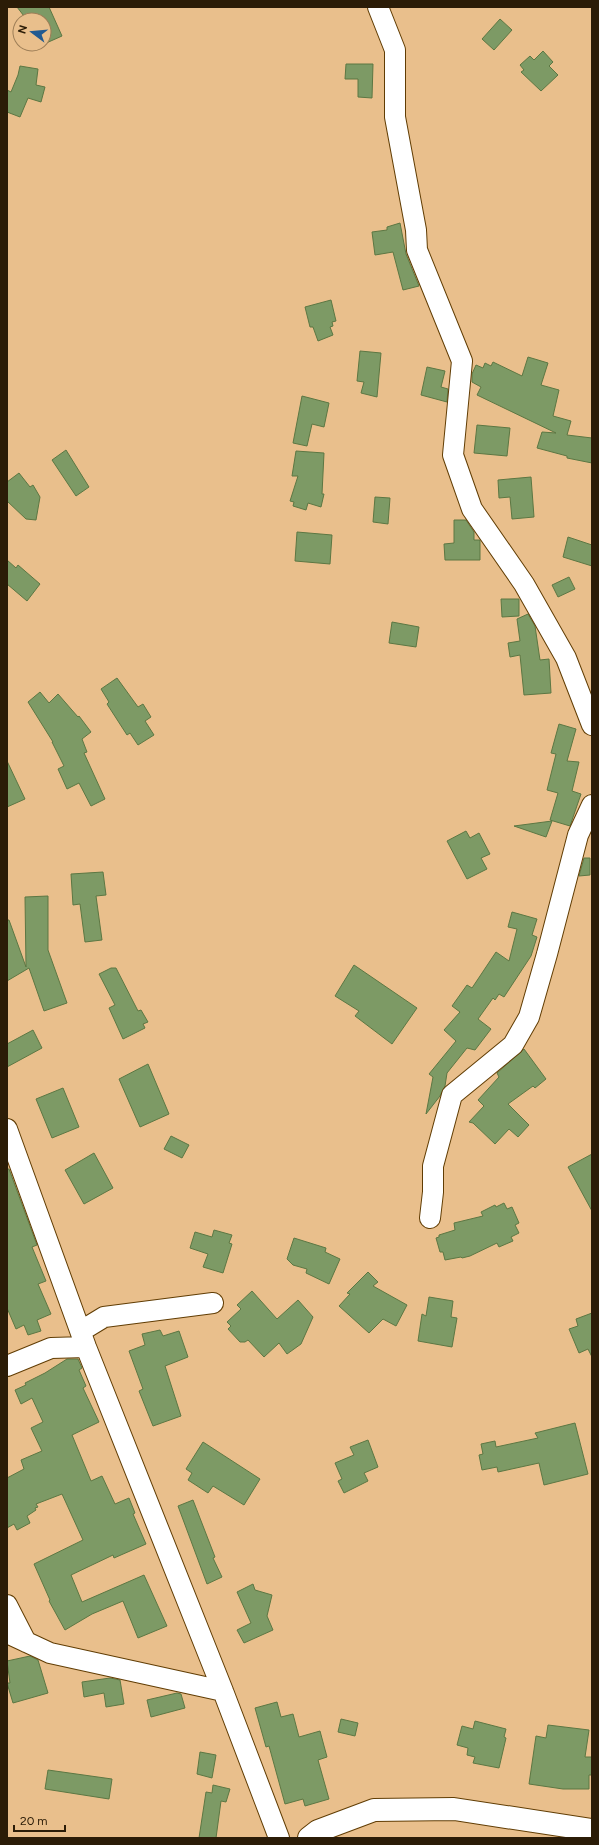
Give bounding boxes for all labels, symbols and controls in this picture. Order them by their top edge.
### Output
north arrow [12,12,52,52]
text: N [15,23,30,35]
scale bar [14,1807,65,1833]
text: 20 m [20,1814,48,1828]

